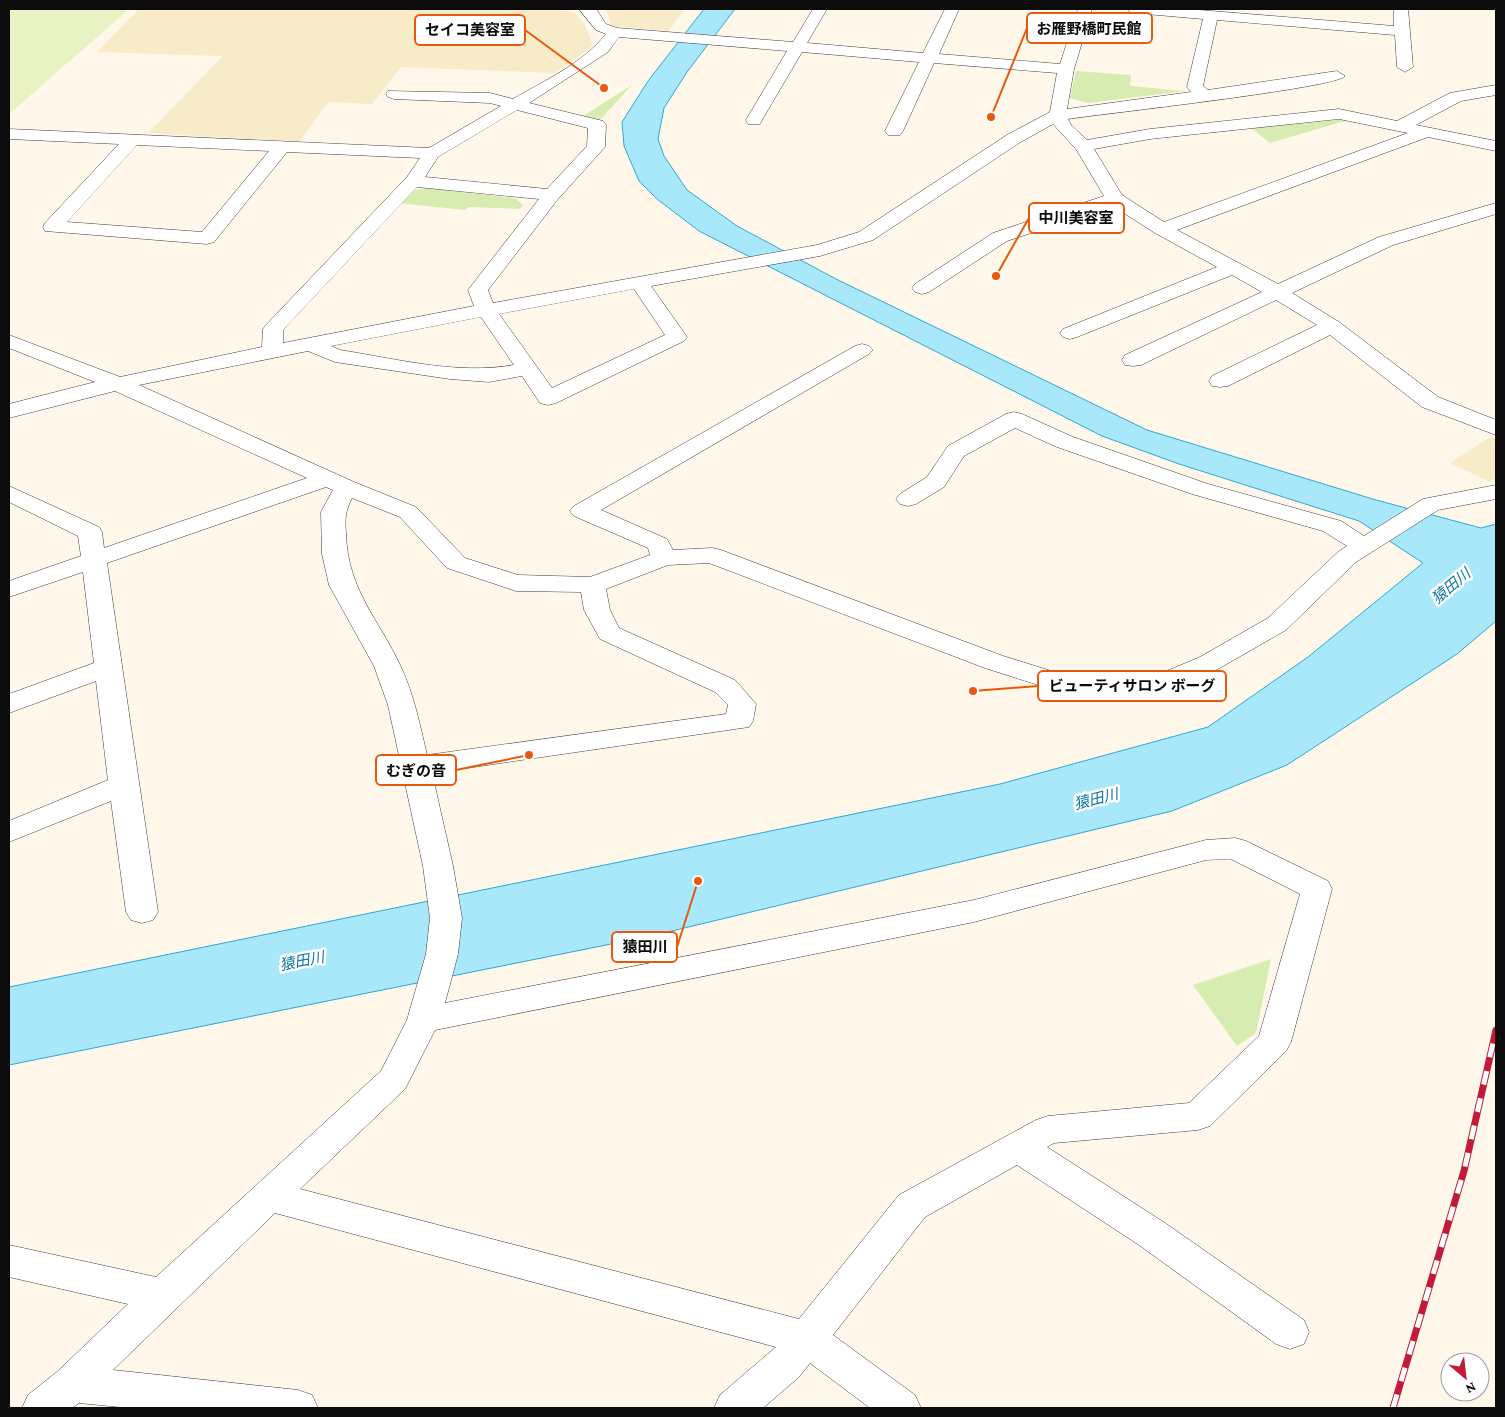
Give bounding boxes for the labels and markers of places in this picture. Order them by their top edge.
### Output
callout: お雁野橋町民館 [1027,13,1152,43]
callout: セイコ美容室 [415,15,525,45]
callout: 中川美容室 [1029,203,1124,233]
callout: ビューティサロン ボーグ [1038,671,1226,701]
callout: むぎの音 [376,755,456,785]
callout: 猿田川 [612,932,677,962]

